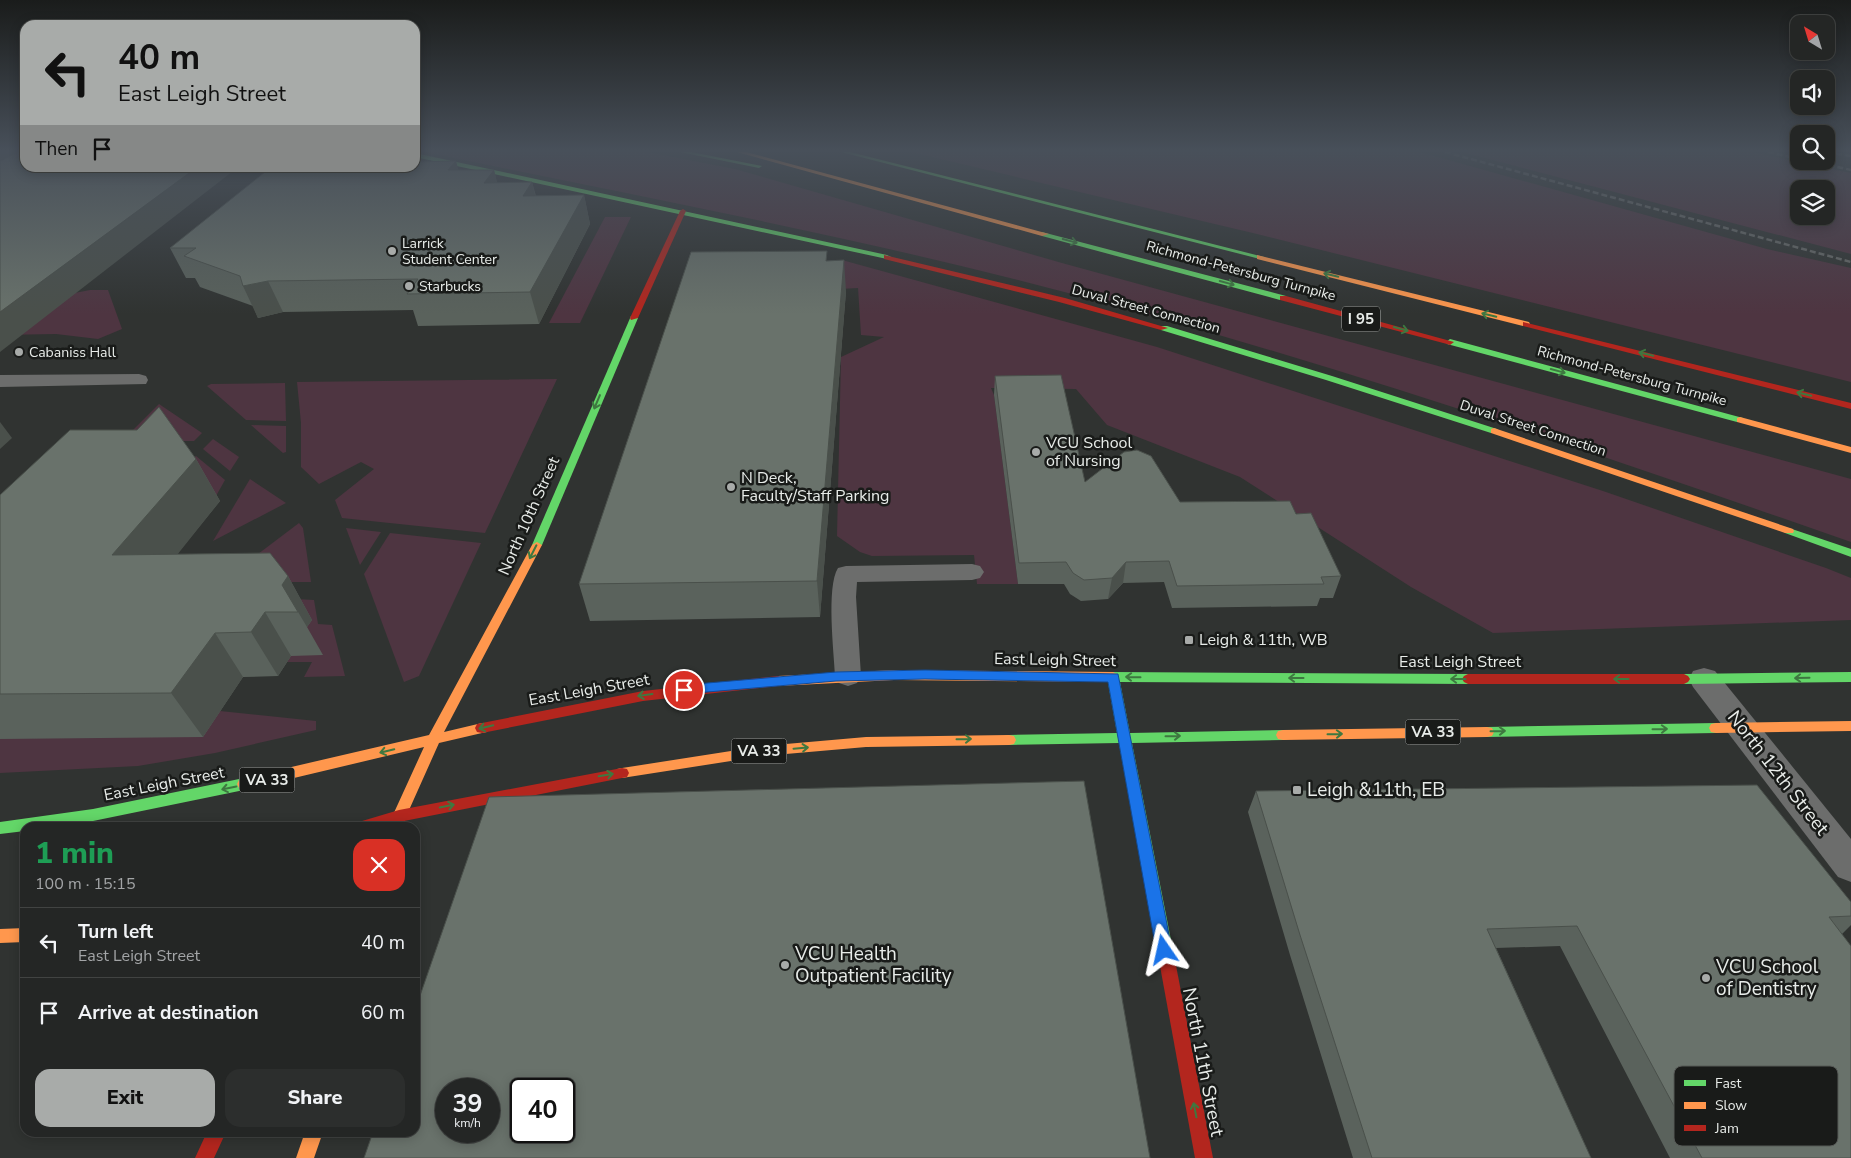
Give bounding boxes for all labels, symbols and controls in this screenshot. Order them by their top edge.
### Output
north arrow [1790,15,1835,60]
map controls [1790,15,1835,225]
text: 40 m [118,34,200,81]
icon: left [35,40,100,105]
button: sound [1790,70,1835,115]
text: East Leigh Street [118,79,286,109]
button: search [1790,125,1835,170]
icon: arrive [88,135,116,163]
text: Then [35,136,78,162]
button: layers [1790,180,1835,225]
place label: Larrick Student Center [402,234,497,269]
one-way arrow [1062,236,1078,246]
street label: Richmond-Petersburg Turnpike [1144,237,1338,305]
marker: Larrick Student Center [386,245,398,257]
one-way arrow [1324,269,1340,279]
place label: Starbucks [419,277,481,296]
one-way arrow [1218,278,1234,288]
marker: Starbucks [403,280,415,292]
street label: Duval Street Connection [1070,280,1222,338]
road number: I 95 [1342,306,1380,332]
one-way arrow [1481,309,1497,319]
one-way arrow [1392,325,1408,335]
street label: Richmond-Petersburg Turnpike [1535,342,1729,410]
place label: Cabaniss Hall [29,343,117,362]
marker: Cabaniss Hall [13,346,25,358]
one-way arrow [1639,349,1655,359]
one-way arrow [1549,367,1565,377]
one-way arrow [1796,389,1812,399]
one-way arrow [591,394,601,409]
street label: Duval Street Connection [1457,395,1609,461]
place label: VCU School of Nursing [1045,432,1132,472]
marker: VCU School of Nursing [1030,446,1042,458]
street label: North 10th Street [493,453,565,579]
place label: N Deck, Faculty/Staff Parking [741,467,889,507]
marker: N Deck, Faculty/Staff Parking [725,481,737,493]
one-way arrow [528,544,537,559]
place label: Leigh & 11th, WB [1199,629,1328,651]
marker: Leigh & 11th, WB [1183,634,1195,646]
street label: East Leigh Street [994,648,1117,672]
street label: East Leigh Street [1399,651,1521,673]
street label: East Leigh Street [527,668,651,711]
pin [663,669,705,711]
one-way arrow [1125,673,1141,682]
one-way arrow [1288,673,1304,683]
one-way arrow [1795,673,1811,683]
one-way arrow [1450,674,1466,684]
one-way arrow [1613,674,1629,684]
icon: arrive [670,676,698,704]
one-way arrow [638,690,654,700]
street label: North 12th Street [1721,705,1835,841]
road number: VA 33 [1406,720,1460,744]
one-way arrow [479,723,495,732]
one-way arrow [1652,724,1668,734]
one-way arrow [1490,726,1506,736]
one-way arrow [1327,729,1343,739]
one-way arrow [1164,731,1181,741]
one-way arrow [955,735,971,744]
road number: VA 33 [732,738,786,764]
one-way arrow [793,743,809,752]
one-way arrow [380,746,396,756]
street label: East Leigh Street [102,761,226,806]
road number: VA 33 [240,768,294,792]
one-way arrow [598,770,614,780]
place label: Leigh &11th, EB [1307,777,1445,803]
one-way arrow [222,784,238,793]
marker: Leigh &11th, EB [1291,784,1303,796]
one-way arrow [438,801,454,811]
text: 1 min [35,833,114,874]
button: close [353,839,405,891]
text: 100 m · 15:15 [35,873,136,895]
text: Turn left [78,919,153,945]
position arrow [1137,923,1189,975]
icon: left [35,929,63,957]
text: 40 m [361,930,405,956]
place label: VCU Health Outpatient Facility [794,941,952,989]
text: East Leigh Street [78,945,200,967]
place label: VCU School of Dentistry [1715,954,1819,1002]
marker: VCU Health Outpatient Facility [779,959,791,971]
marker: VCU School of Dentistry [1700,972,1712,984]
street label: North 11th Street [1176,985,1230,1139]
icon: arrive [35,999,63,1027]
text: Arrive at destination [78,1000,259,1026]
text: 60 m [361,1000,405,1026]
legend [1674,1066,1838,1146]
button: Exit [35,1069,215,1127]
button: Share [225,1069,405,1127]
text: Fast [1715,1074,1741,1093]
speed limit sign: 40 [510,1078,575,1143]
text: 39 [452,1087,483,1121]
text: Slow [1715,1096,1747,1115]
one-way arrow [1189,1103,1199,1119]
text: km/h [454,1115,481,1131]
text: Jam [1714,1119,1739,1138]

